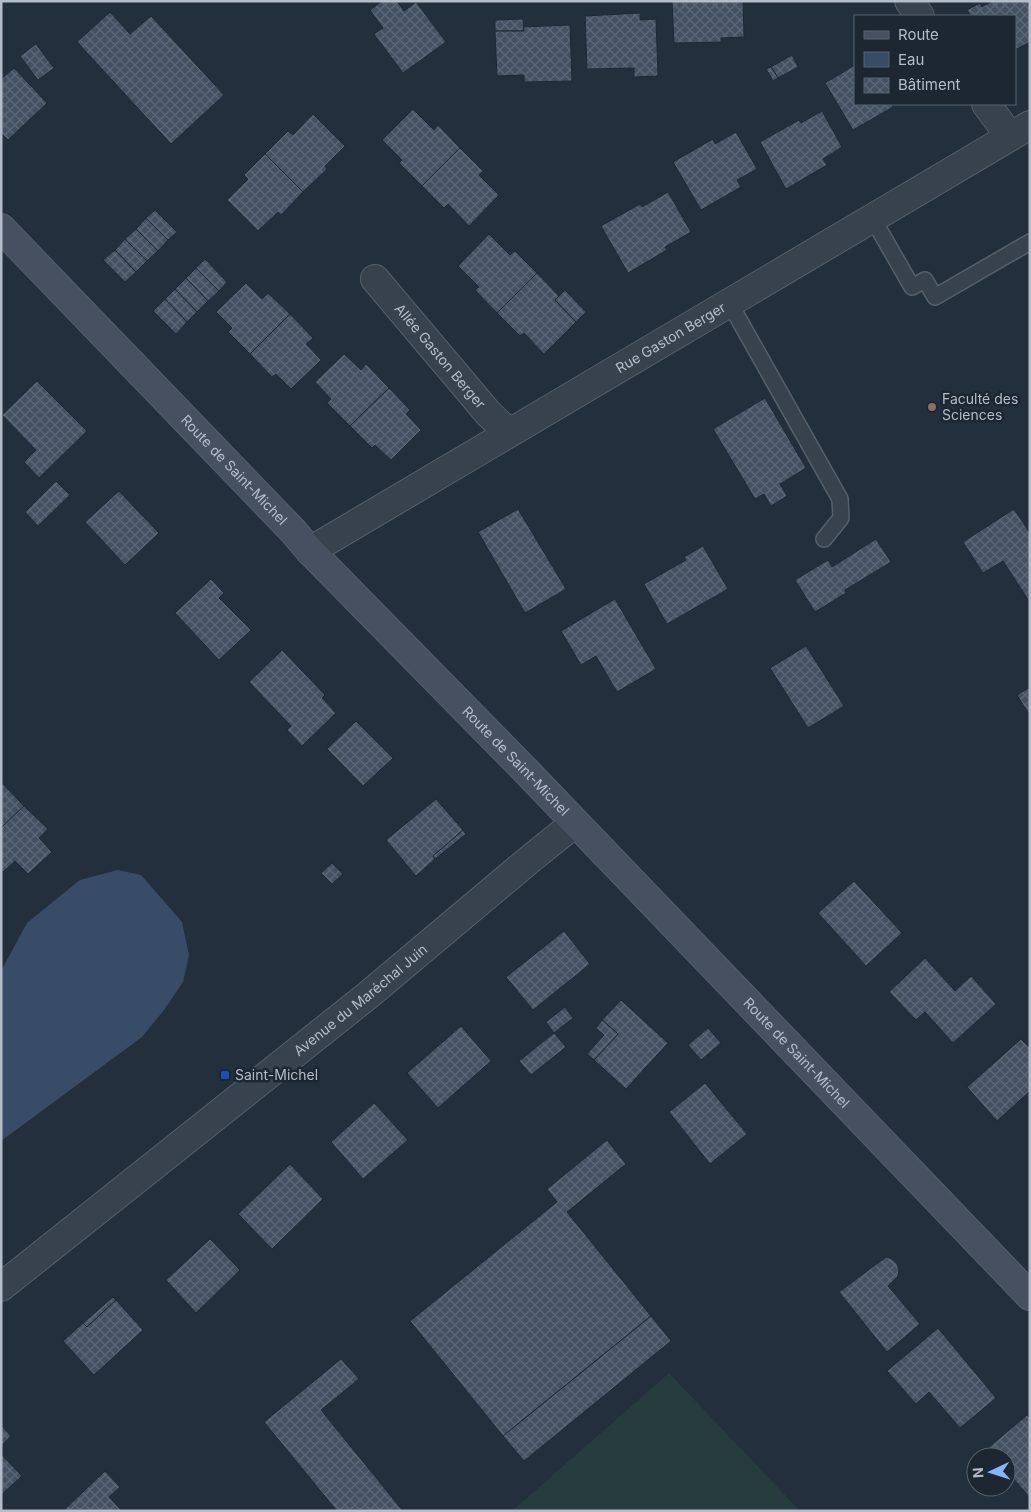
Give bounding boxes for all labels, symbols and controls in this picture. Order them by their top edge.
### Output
legend [854,15,1016,105]
text: Route [898,25,939,44]
text: Eau [898,50,924,69]
text: Bâtiment [898,75,961,94]
street label: Rue Gaston Berger [612,298,728,376]
street label: Allée Gaston Berger [391,300,490,412]
place label: Faculté des Sciences [942,390,1018,423]
marker: Faculté des Sciences [926,401,938,413]
street label: Route de Saint-Michel [178,411,291,528]
street label: Route de Saint-Michel [459,702,573,819]
street label: Avenue du Maréchal Juin [290,940,430,1059]
street label: Route de Saint-Michel [740,994,854,1111]
place label: Saint-Michel [235,1066,318,1083]
marker: Saint-Michel [219,1069,231,1081]
north arrow [966,1447,1016,1497]
text: N [969,1467,986,1479]

